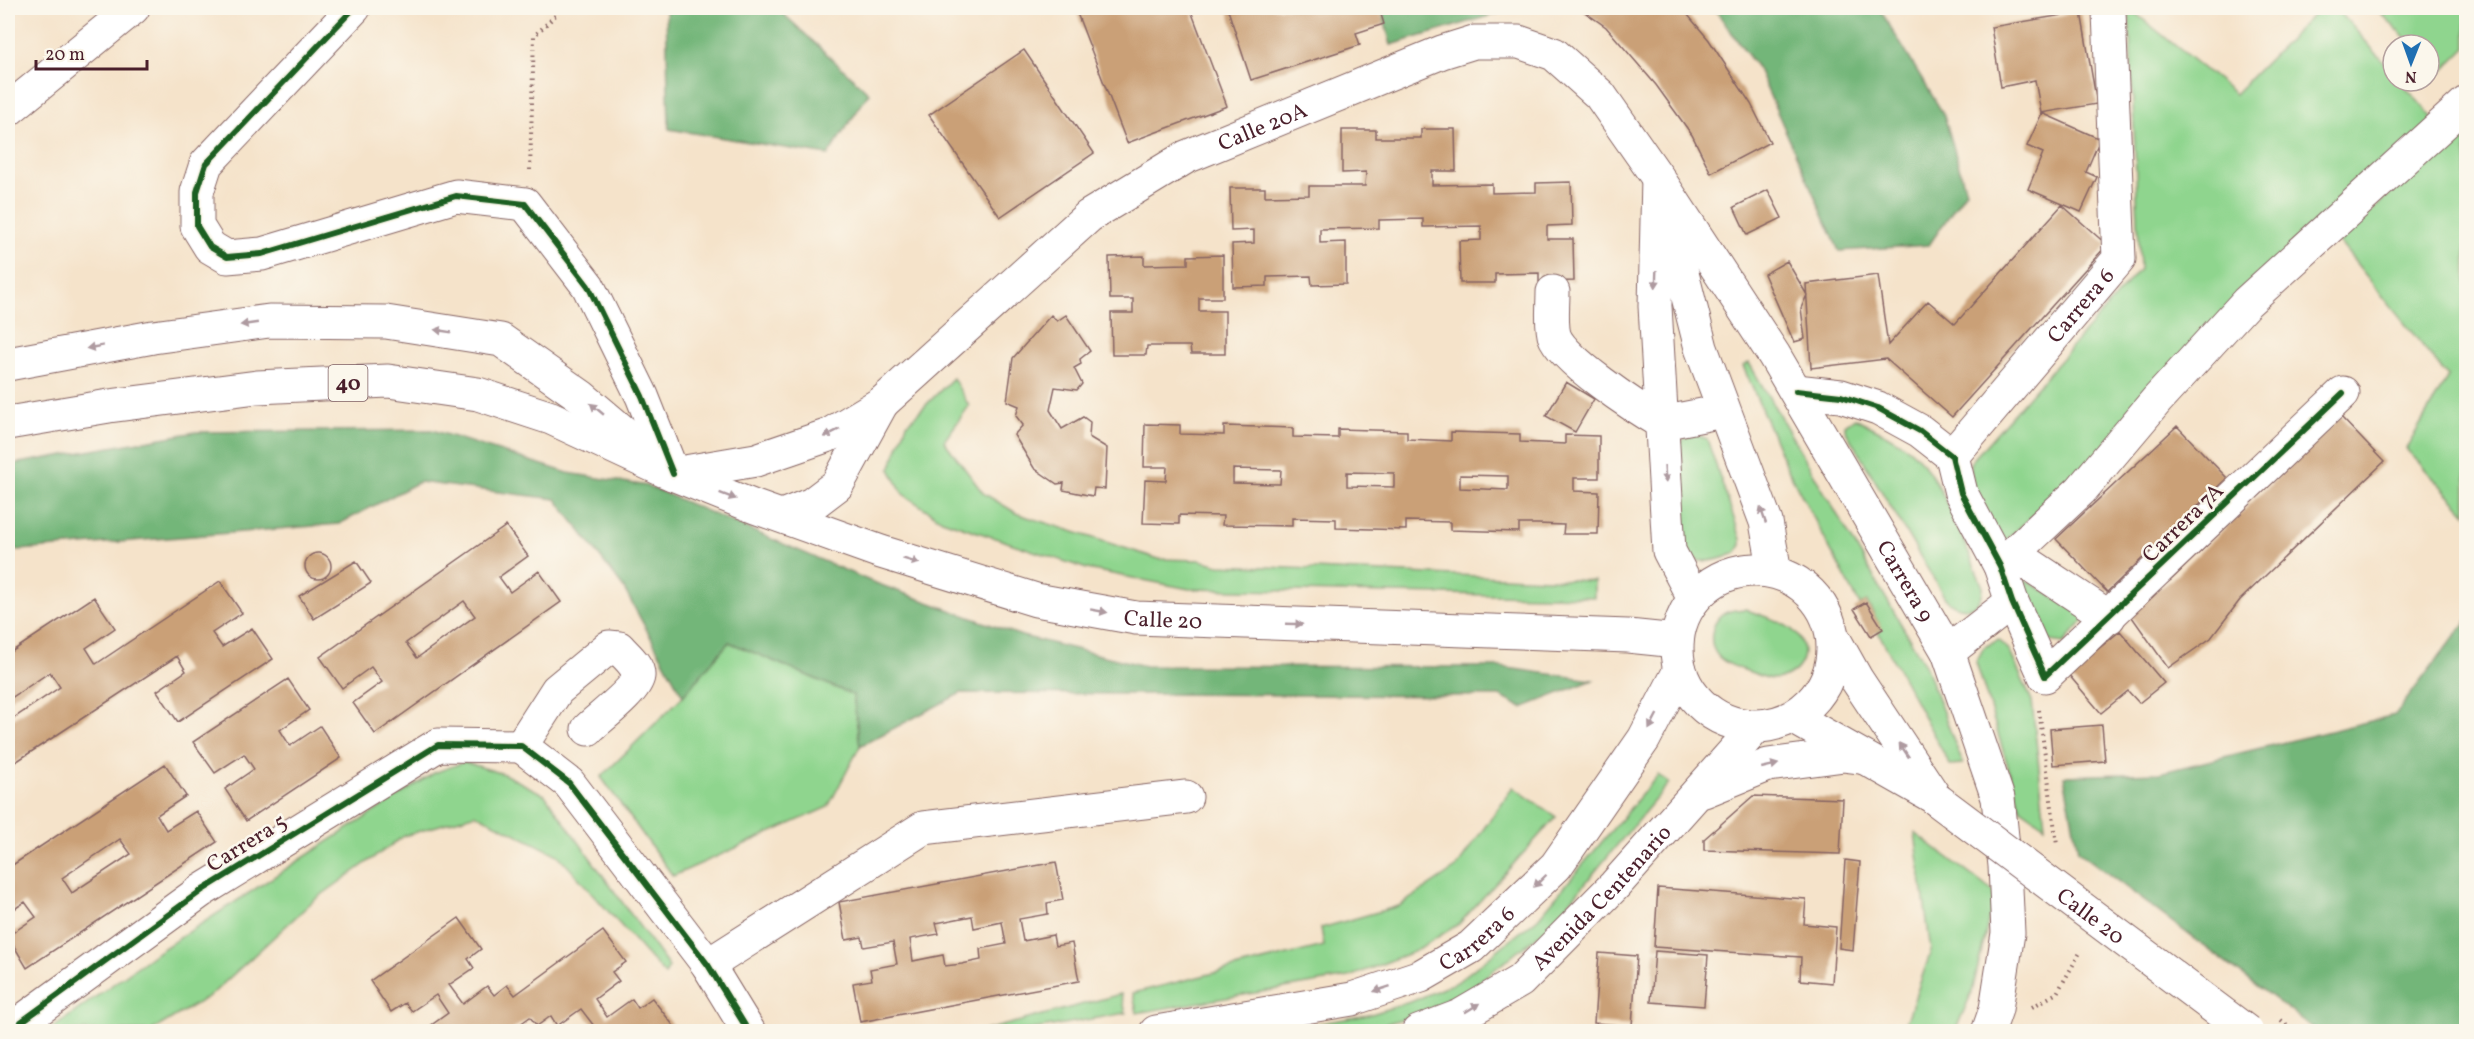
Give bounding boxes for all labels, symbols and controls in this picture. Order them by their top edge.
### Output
scale bar [36,33,147,71]
north arrow [2381,33,2441,93]
text: 20 m [45,43,85,68]
text: N [2404,65,2417,87]
street label: Calle 20A [1214,96,1312,160]
street label: Carrera 6 [2041,262,2123,351]
one-way arrow [1651,269,1660,288]
one-way arrow [239,319,258,328]
one-way arrow [433,327,452,336]
one-way arrow [86,343,105,352]
road number: 40 [328,365,368,401]
one-way arrow [590,403,605,416]
one-way arrow [823,428,840,438]
one-way arrow [1660,464,1669,483]
street label: Carrera 7A [2136,477,2231,571]
one-way arrow [719,491,737,501]
one-way arrow [1758,506,1768,524]
street label: Carrera 9 [1868,535,1940,629]
one-way arrow [902,557,920,566]
street label: Calle 20 [1121,603,1203,638]
one-way arrow [1090,607,1109,616]
one-way arrow [1284,619,1303,629]
one-way arrow [1648,714,1658,731]
one-way arrow [1899,742,1910,758]
one-way arrow [1761,761,1780,771]
street label: Carrera 5 [201,807,293,881]
street label: Avenida Centenario [1526,819,1680,979]
one-way arrow [1533,874,1548,888]
street label: Calle 20 [2049,881,2130,953]
street label: Carrera 6 [1434,900,1523,980]
one-way arrow [1373,985,1391,994]
one-way arrow [1464,1003,1480,1014]

